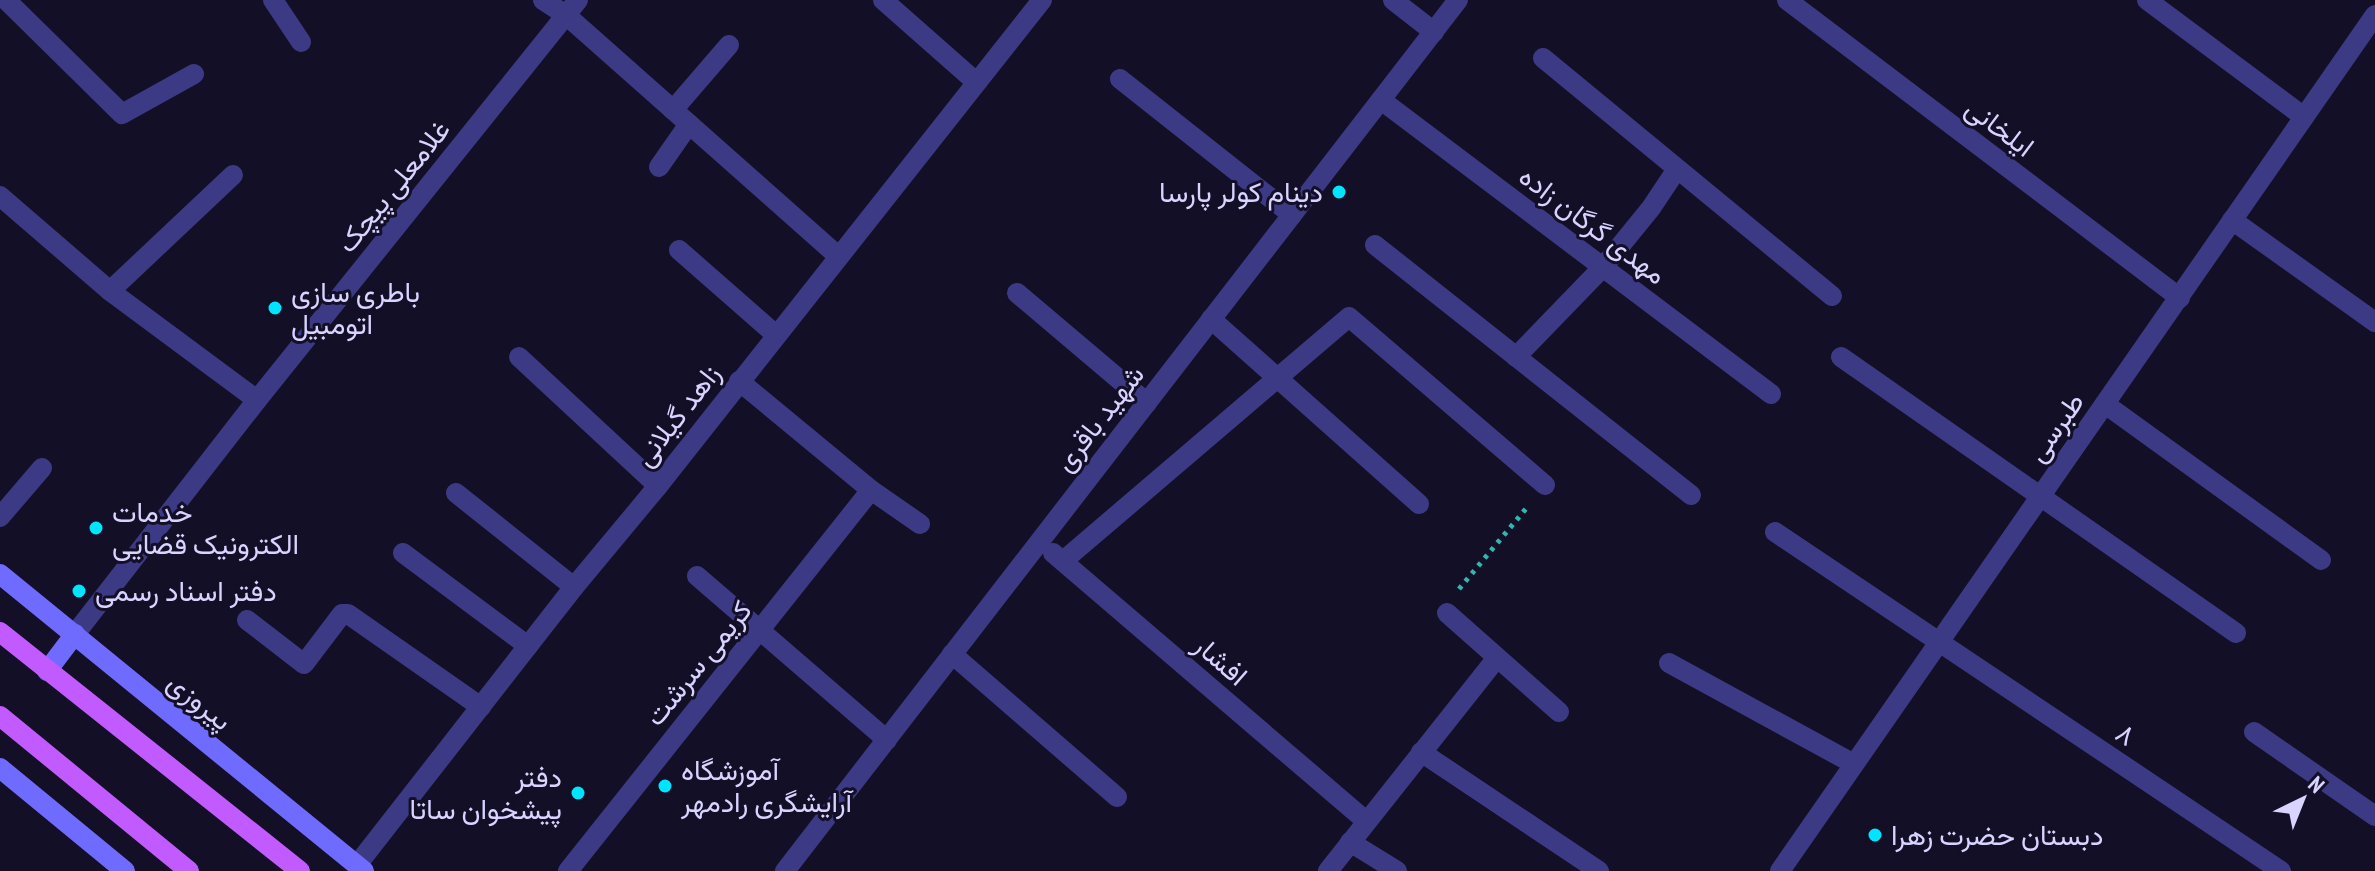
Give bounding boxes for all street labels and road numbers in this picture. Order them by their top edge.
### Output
street label: ایلخانی [1959,89,2042,164]
street label: غلامعلی پیچک [328,112,458,260]
street label: مهدی گرگان زاده [1512,157,1674,292]
street label: زاهد گیلانی [625,356,728,473]
street label: شهید باقری [1045,357,1152,479]
street label: طبرسی [2017,385,2092,469]
street label: کریمی سرشت [636,592,760,733]
street label: افشار [1186,625,1256,693]
street label: پیروزی [160,663,240,739]
street label: ۸ [2109,714,2143,754]

